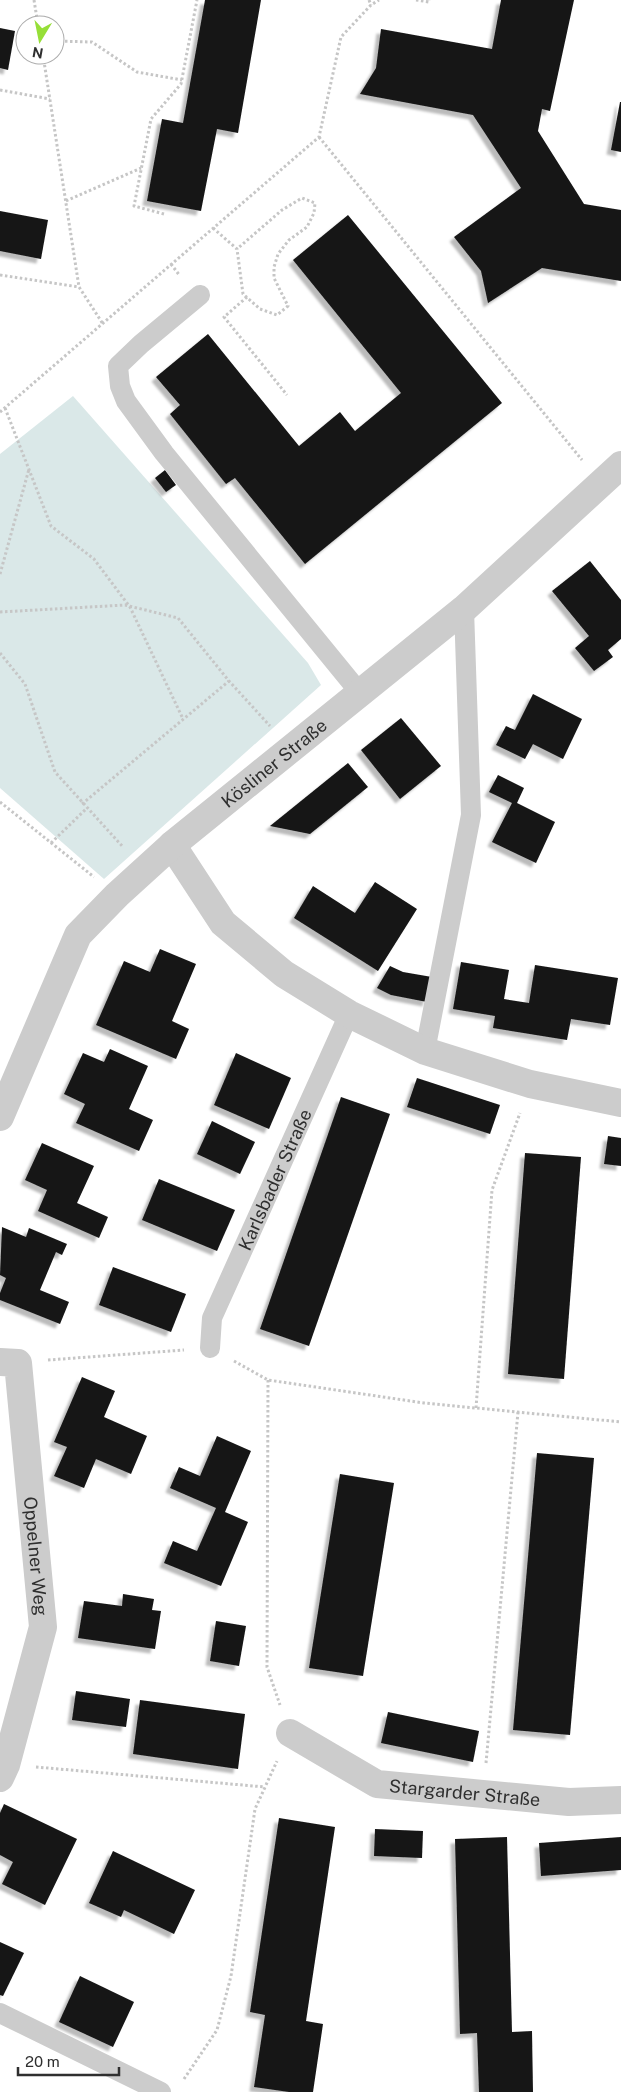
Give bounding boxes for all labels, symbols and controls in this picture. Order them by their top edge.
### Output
north arrow [15,15,65,65]
text: N [31,44,45,62]
street label: Kösliner Straße [217,714,331,812]
street label: Karlsbader Straße [233,1106,315,1253]
street label: Oppelner Weg [20,1496,52,1617]
street label: Stargarder Straße [388,1775,541,1810]
scale bar [18,2044,119,2076]
text: 20 m [25,2053,60,2070]

